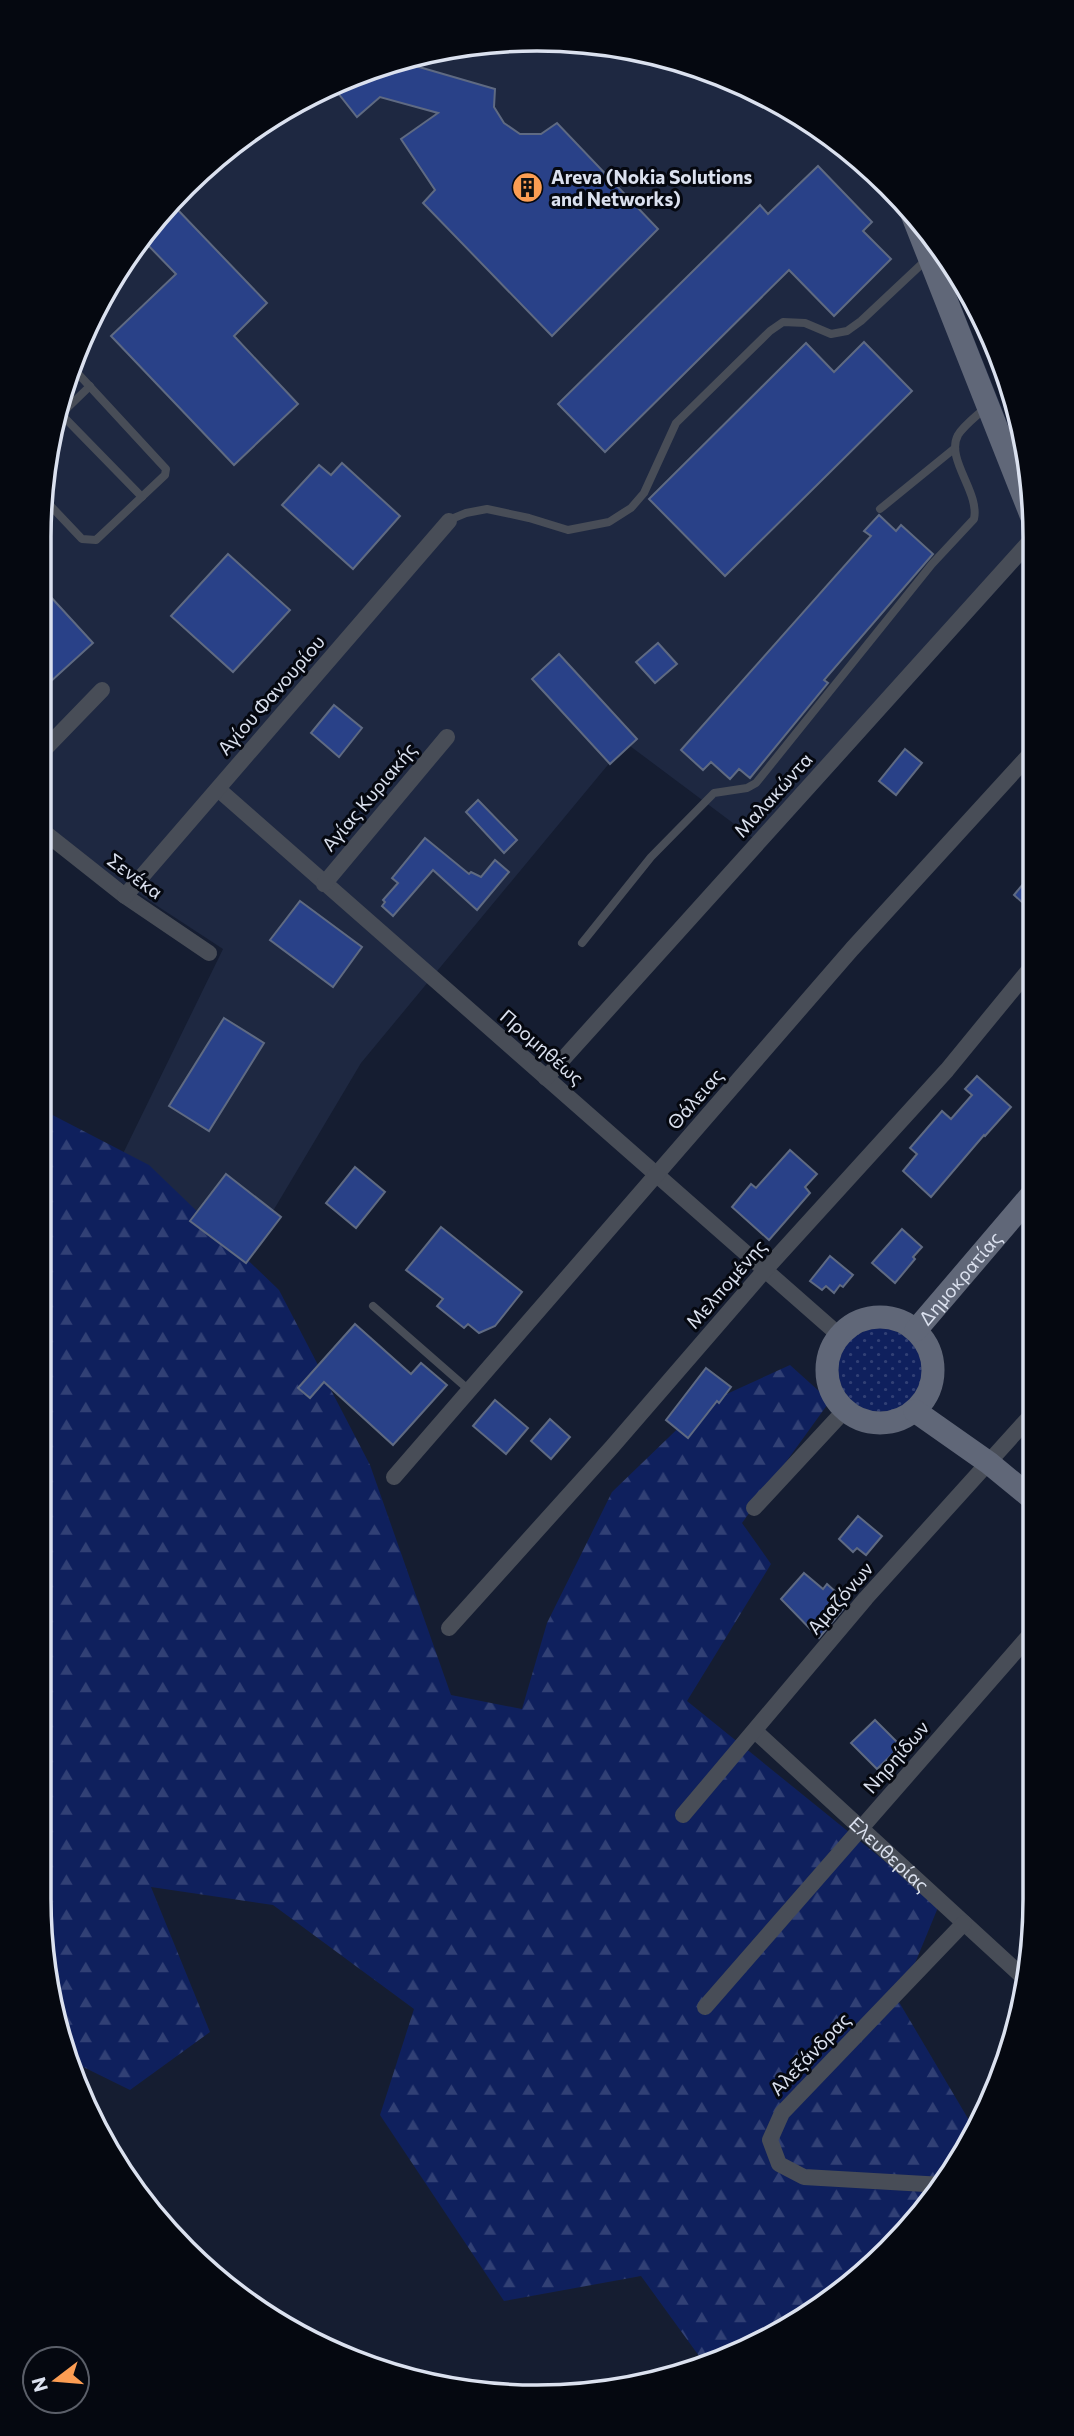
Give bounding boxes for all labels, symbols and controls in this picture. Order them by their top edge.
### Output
place label: Areva (Nokia Solutions and Networks) [551,165,752,210]
building icon: Areva (Nokia Solutions and Networks) [511,171,545,205]
street label: Αγίου Φανουρίου [212,630,329,759]
street label: Αγίας Κυριακής [317,738,421,856]
street label: Μαλακώντα [729,748,817,842]
street label: Σενέκα [103,848,167,903]
street label: Προμηθέως [496,1004,589,1089]
street label: Θάλειας [662,1063,727,1134]
street label: Δημοκρατίας [913,1226,1006,1330]
street label: Μελπομένης [681,1234,771,1333]
street label: Αμαζόνων [802,1556,878,1639]
street label: Νηρηίδων [858,1716,934,1798]
street label: Ελευθερίας [845,1811,934,1896]
street label: Αλεξάνδρας [765,2008,855,2100]
north arrow [21,2345,91,2415]
text: N [26,2375,52,2395]

